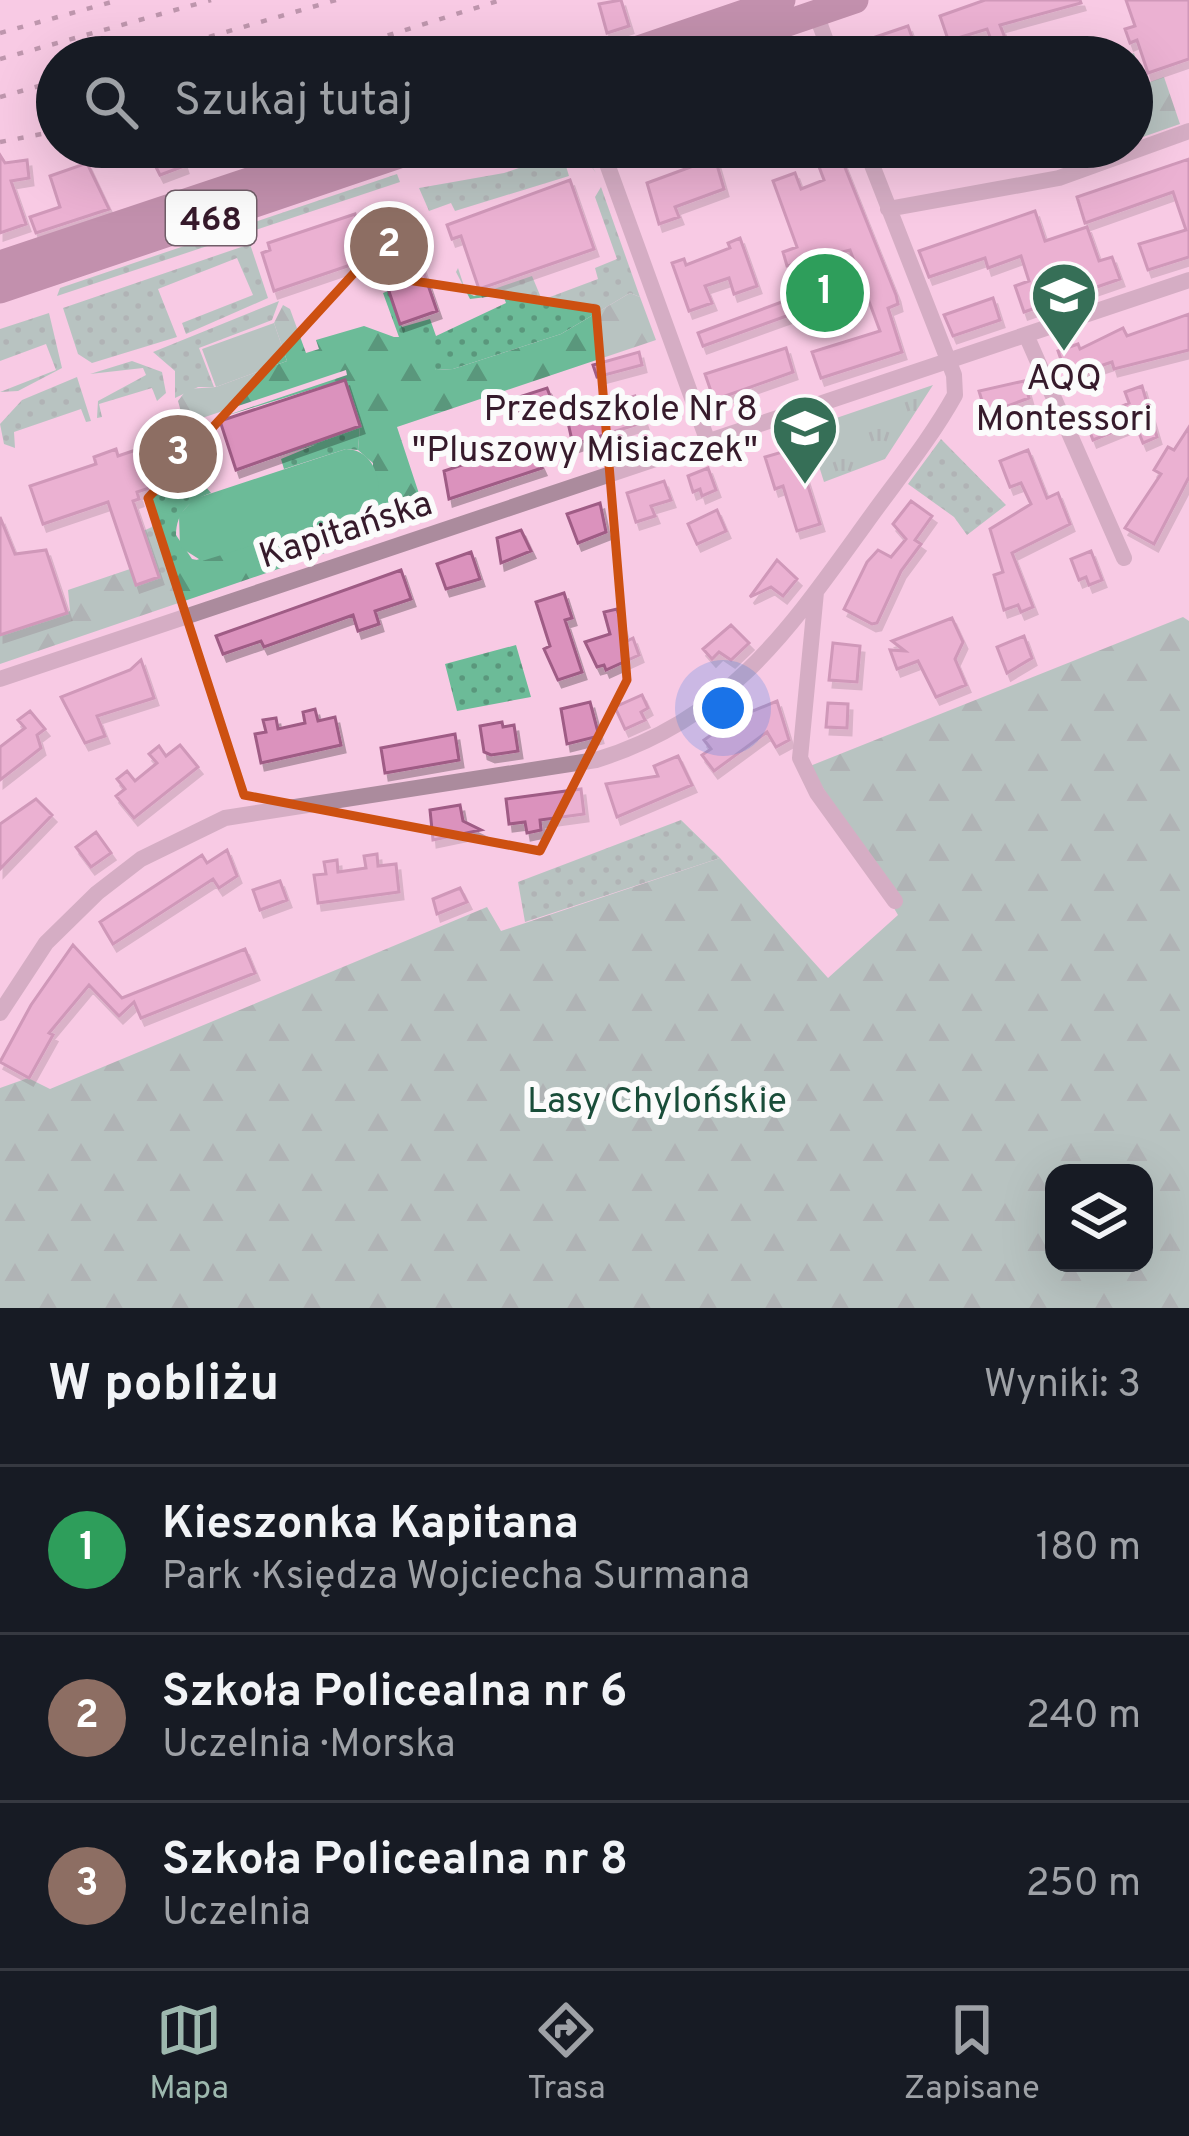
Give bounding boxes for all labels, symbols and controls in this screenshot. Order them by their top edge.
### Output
search box [36,36,1153,168]
icon: search [78,69,144,135]
text: Szukaj tutaj [174,74,413,131]
road number: 468 [166,191,256,245]
pin: 2 [350,201,428,291]
pin: 1 [786,248,864,338]
school or university icon: AQQ Montessori [1029,260,1099,354]
place label: AQQ Montessori [975,357,1153,444]
place label: Przedszkole Nr 8 "Pluszowy Misiaczek" [412,388,758,475]
school or university icon: Przedszkole Nr 8 "Pluszowy Misiaczek" [770,393,840,487]
pin: 3 [139,409,217,499]
street label: Kapitańska [254,482,439,581]
your location [693,678,753,738]
park label: Lasy Chylońskie [527,1080,787,1126]
map controls [1045,1164,1153,1272]
button: layers [1045,1164,1153,1272]
text: W pobliżu [48,1354,279,1419]
text: Wyniki: 3 [984,1362,1141,1411]
text: Kieszonka Kapitana [162,1497,579,1554]
text: 1 [79,1525,95,1574]
text: 180 m [1036,1525,1141,1574]
text: Park · Księdza Wojciecha Surmana [162,1554,750,1603]
text: Szkoła Policealna nr 6 [162,1665,627,1722]
text: 2 [75,1693,99,1742]
text: 240 m [1026,1693,1141,1742]
text: Uczelnia · Morska [162,1722,456,1771]
text: Szkoła Policealna nr 8 [162,1833,628,1890]
text: 3 [75,1861,99,1910]
text: 250 m [1026,1861,1141,1910]
text: Uczelnia [162,1890,311,1939]
tab: Mapa [149,1997,229,2111]
tab: Trasa [527,1997,606,2111]
tab: Zapisane [904,1997,1040,2111]

